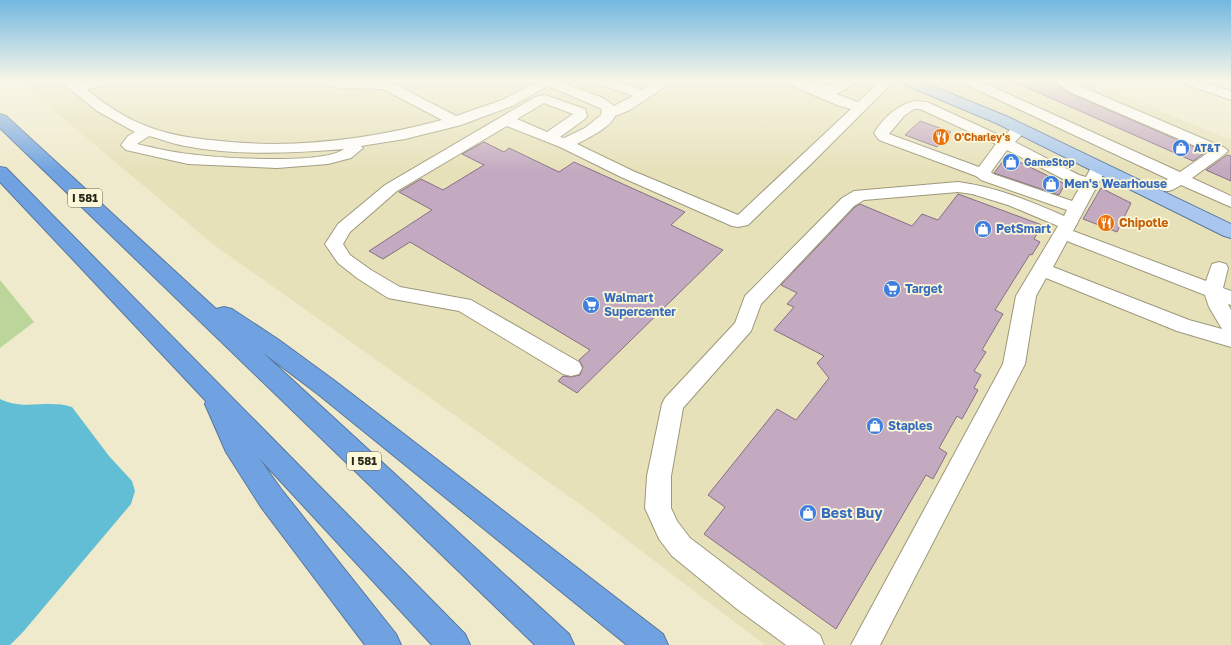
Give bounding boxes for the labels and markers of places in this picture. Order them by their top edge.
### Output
restaurant icon: O'Charley's [931,127,951,147]
place label: O'Charley's [954,131,1011,143]
shop icon: AT&T [1171,138,1191,158]
place label: AT&T [1194,142,1221,154]
shop icon: GameStop [1001,152,1021,172]
place label: GameStop [1024,156,1075,168]
shop icon: Men's Wearhouse [1041,174,1061,194]
place label: Men's Wearhouse [1064,176,1167,191]
restaurant icon: Chipotle [1096,213,1116,233]
place label: Chipotle [1119,215,1168,230]
shop icon: PetSmart [973,219,993,239]
place label: PetSmart [996,221,1051,236]
supermarket icon: Target [882,279,902,299]
place label: Target [905,281,943,296]
place label: Walmart Supercenter [604,290,676,319]
supermarket icon: Walmart Supercenter [581,295,601,315]
shop icon: Staples [865,416,885,436]
place label: Staples [888,418,933,433]
shop icon: Best Buy [798,503,818,523]
place label: Best Buy [821,504,883,521]

